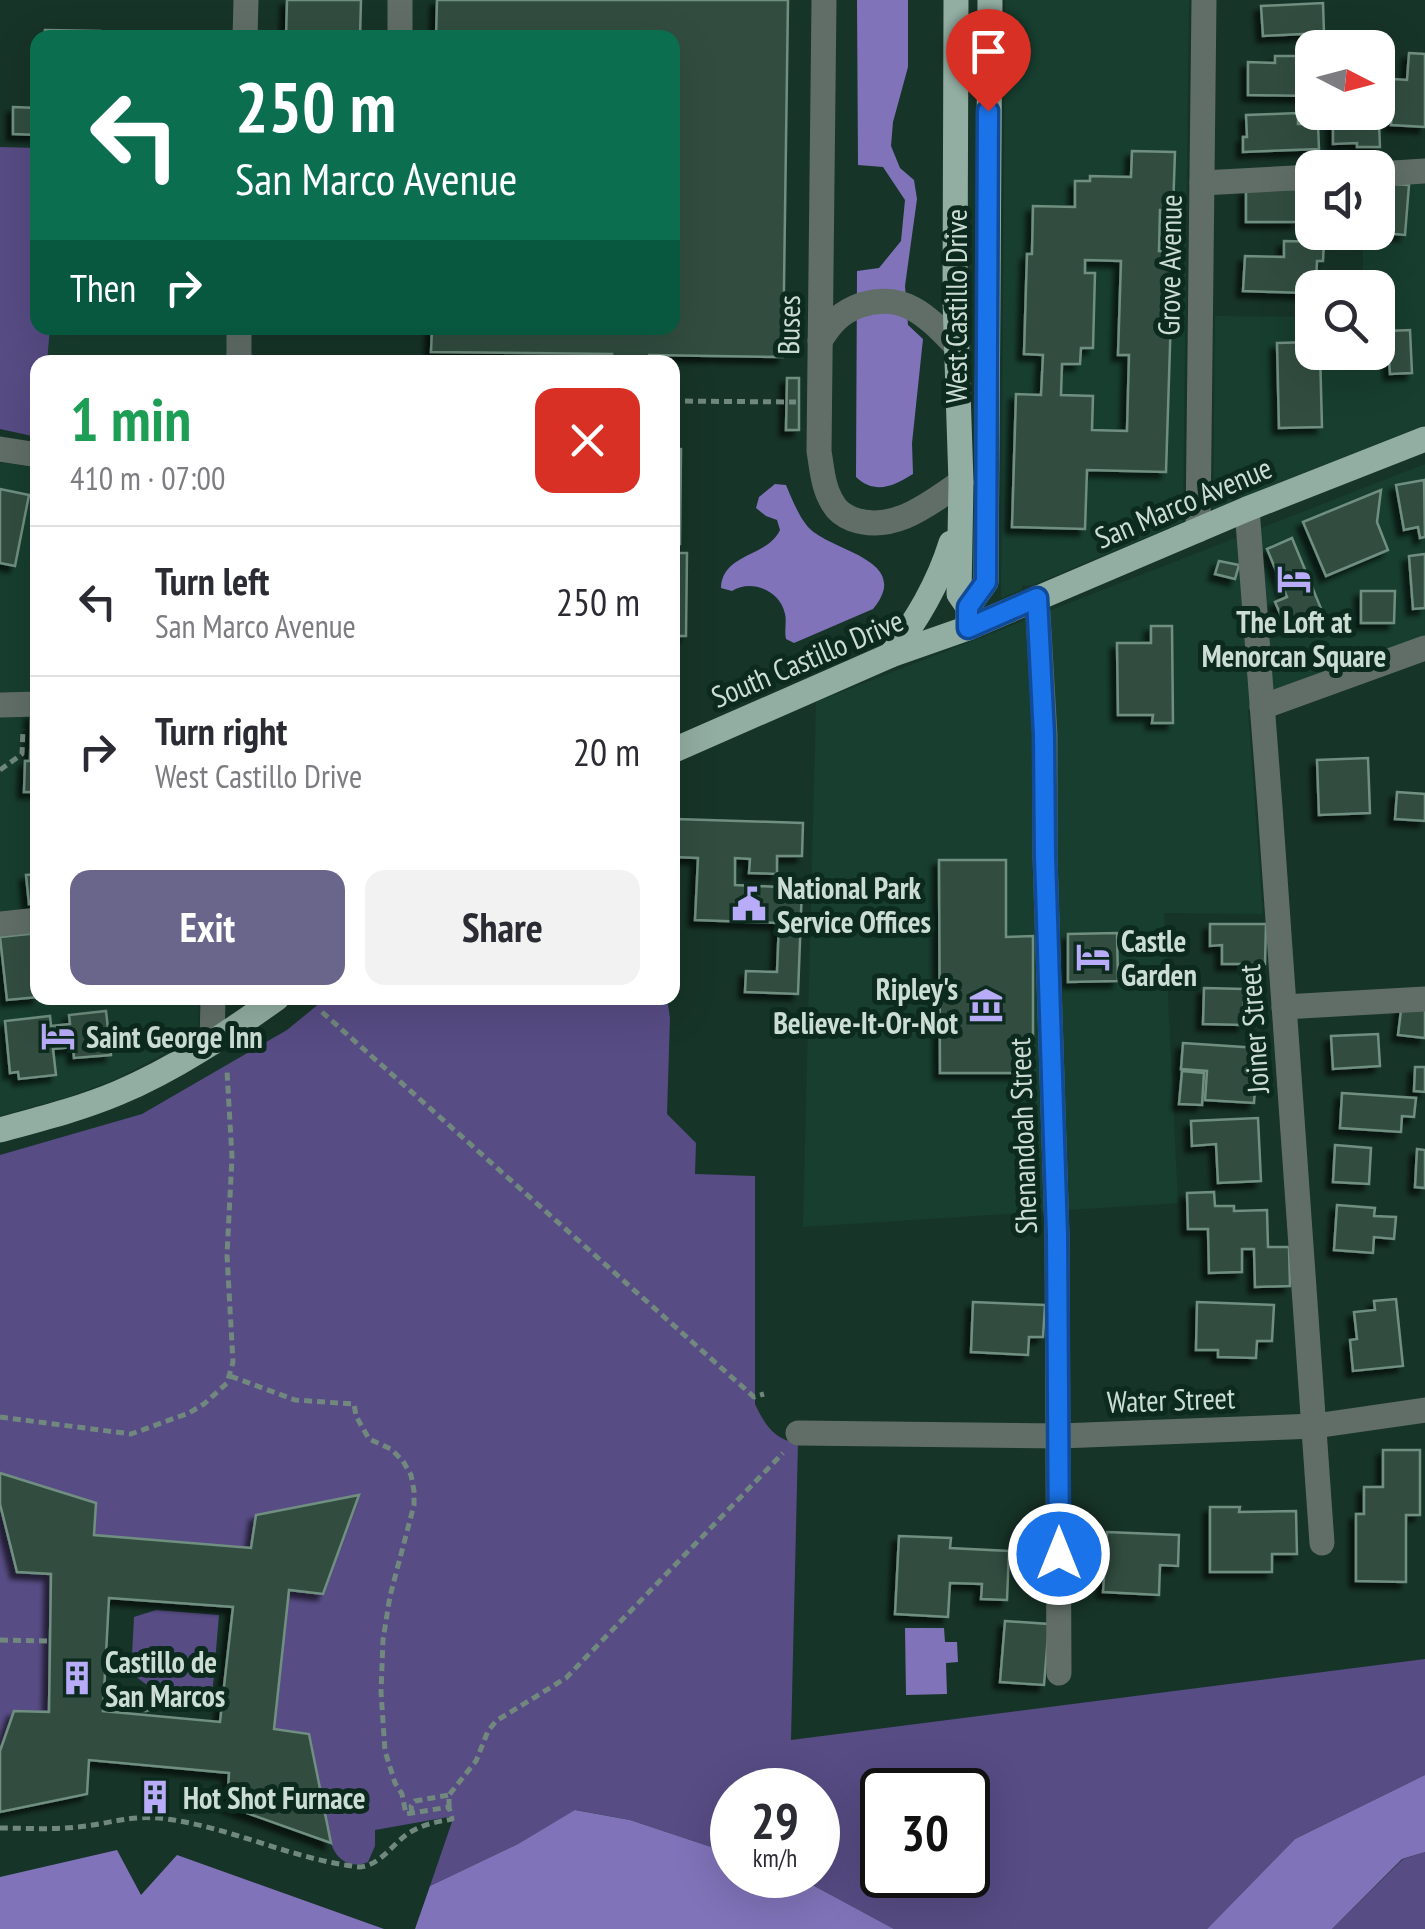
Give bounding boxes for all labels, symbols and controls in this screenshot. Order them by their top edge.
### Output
pin [946,9,1031,112]
icon: arrive [961,24,1016,79]
north arrow [1295,30,1395,130]
map controls [1295,30,1395,370]
text: 250 m [235,61,396,151]
icon: left [70,70,200,200]
text: San Marco Avenue [235,149,517,207]
button: sound [1295,150,1395,250]
street label: Grove Avenue [1148,194,1190,336]
street label: West Castillo Drive [936,209,975,403]
icon: right [156,260,211,315]
text: Then [70,263,136,312]
button: search [1295,270,1395,370]
street label: Buses [768,295,808,355]
text: 1 min [70,380,191,458]
button: close [535,388,640,493]
street label: San Marco Avenue [1089,447,1277,557]
text: 410 m · 07:00 [70,457,225,499]
text: Turn left [155,556,269,605]
hotel icon: The Loft at Menorcan Square [1275,560,1313,598]
icon: left [70,574,125,629]
text: 250 m [556,577,640,626]
street label: South Castillo Drive [705,600,909,716]
place label: The Loft at Menorcan Square [1202,602,1386,675]
text: San Marco Avenue [155,605,356,647]
text: Turn right [155,706,287,755]
icon: right [70,724,125,779]
text: 20 m [573,727,640,776]
text: West Castillo Drive [155,755,362,797]
place label: National Park Service Offices [777,868,931,941]
button: Exit [70,870,345,985]
button: Share [365,870,640,985]
public building icon: National Park Service Offices [730,885,768,923]
place label: Castle Garden [1121,921,1197,994]
hotel icon: Castle Garden [1074,938,1112,976]
street label: Joiner Street [1229,963,1277,1096]
place label: Ripley's Believe-It-Or-Not [773,969,958,1042]
museum icon: Ripley's Believe-It-Or-Not [967,986,1005,1024]
hotel icon: Saint George Inn [39,1017,77,1055]
place label: Saint George Inn [86,1017,263,1056]
street label: Shenandoah Street [999,1036,1045,1235]
street label: Water Street [1106,1377,1236,1421]
position arrow [1007,1502,1111,1606]
place label: Castillo de San Marcos [105,1642,225,1715]
building icon: Castillo de San Marcos [58,1659,96,1697]
speed limit sign: 30 [860,1768,990,1898]
building icon: Hot Shot Furnace [136,1778,174,1816]
place label: Hot Shot Furnace [183,1778,366,1817]
text: 29 [751,1788,799,1853]
text: km/h [753,1842,797,1874]

